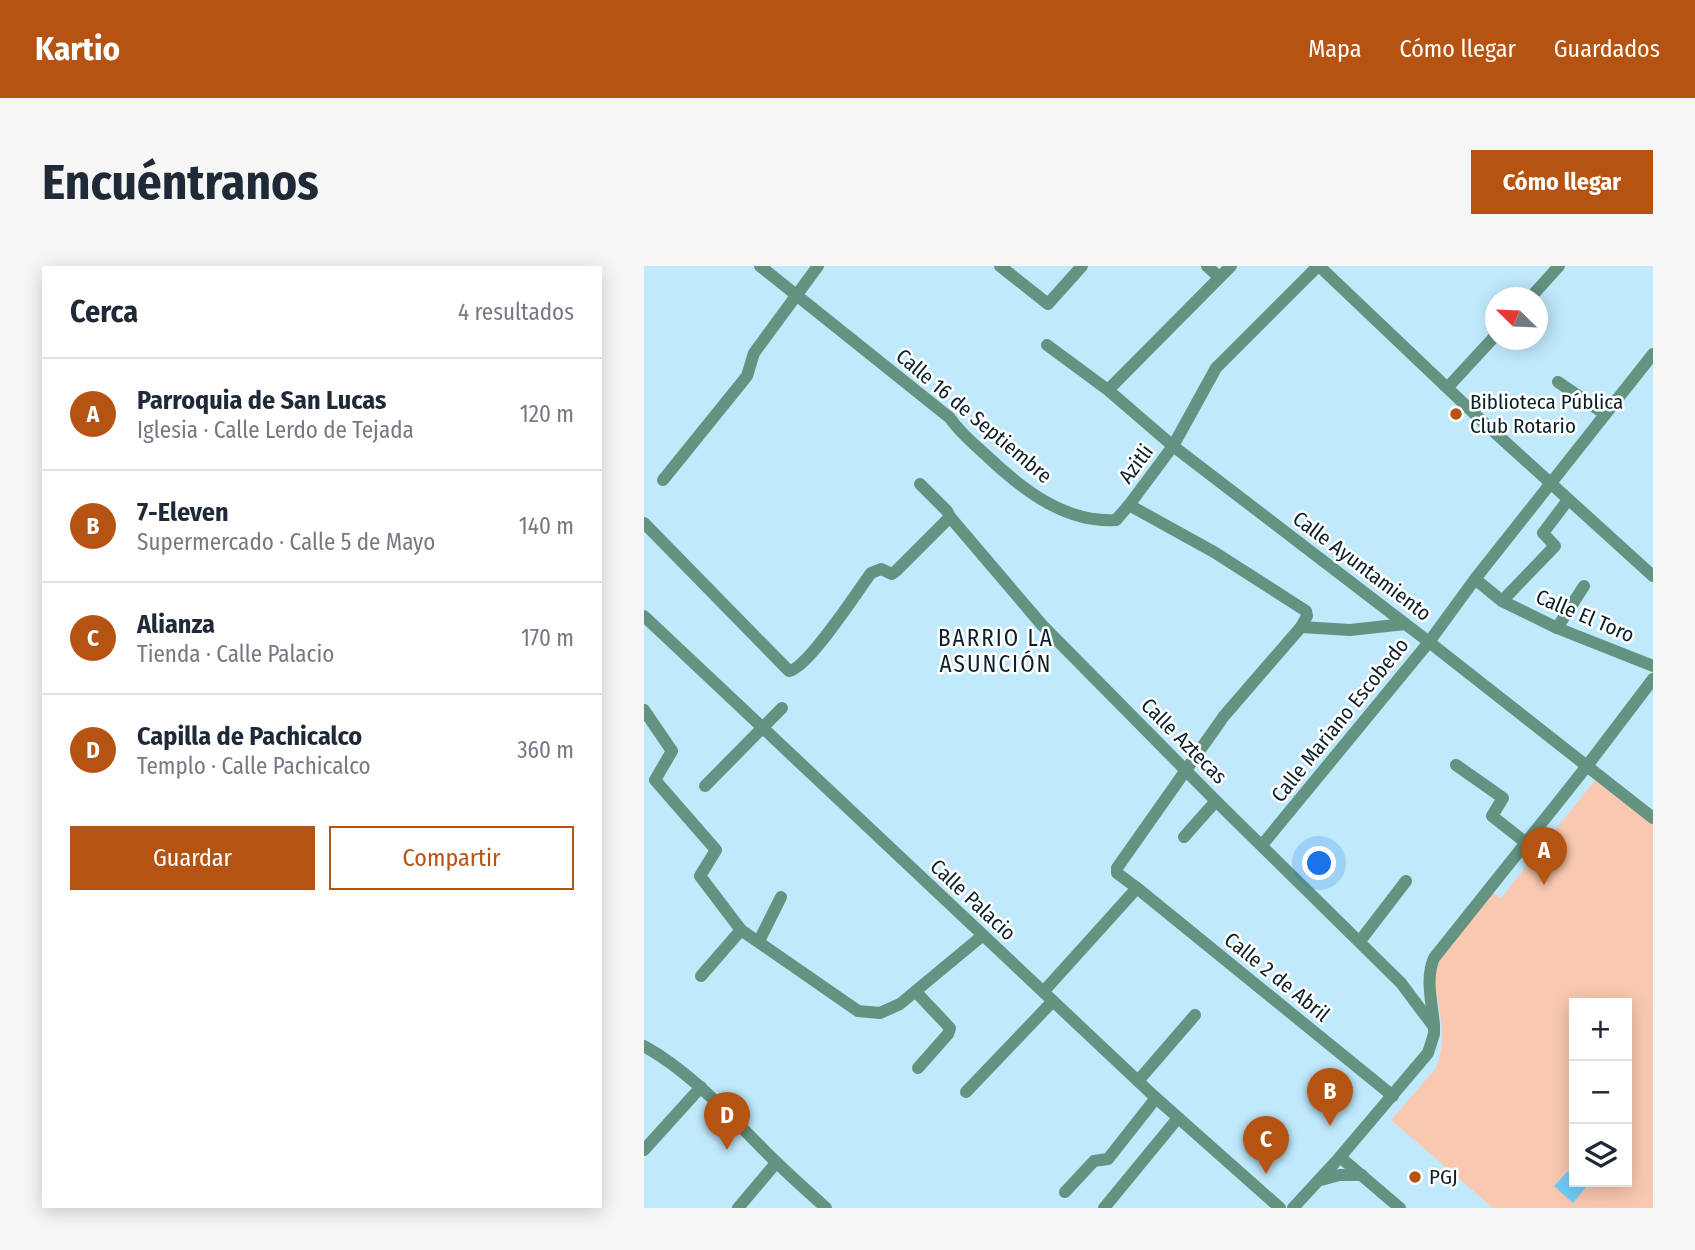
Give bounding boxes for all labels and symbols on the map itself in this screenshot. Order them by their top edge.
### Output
north arrow [1485,287,1548,350]
street label: Calle 16 de Septiembre [891,343,1057,489]
place label: Biblioteca Pública Club Rotario [1470,389,1623,439]
marker: Biblioteca Pública Club Rotario [1448,406,1464,422]
street label: Azitli [1113,439,1159,489]
street label: Calle Ayuntamiento [1288,505,1436,627]
street label: Calle El Toro [1532,584,1638,648]
district label: BARRIO LA ASUNCIÓN [938,624,1054,678]
street label: Calle Mariano Escobedo [1266,632,1414,808]
street label: Calle Aztecas [1136,693,1232,789]
pin: A [1521,827,1567,885]
your location [1302,846,1336,880]
street label: Calle Palacio [925,854,1021,946]
street label: Calle 2 de Abril [1219,927,1335,1028]
pin: B [1307,1068,1353,1126]
pin: D [704,1092,750,1150]
pin: C [1243,1116,1289,1174]
place label: PGJ [1429,1164,1458,1190]
marker: PGJ [1407,1169,1423,1185]

